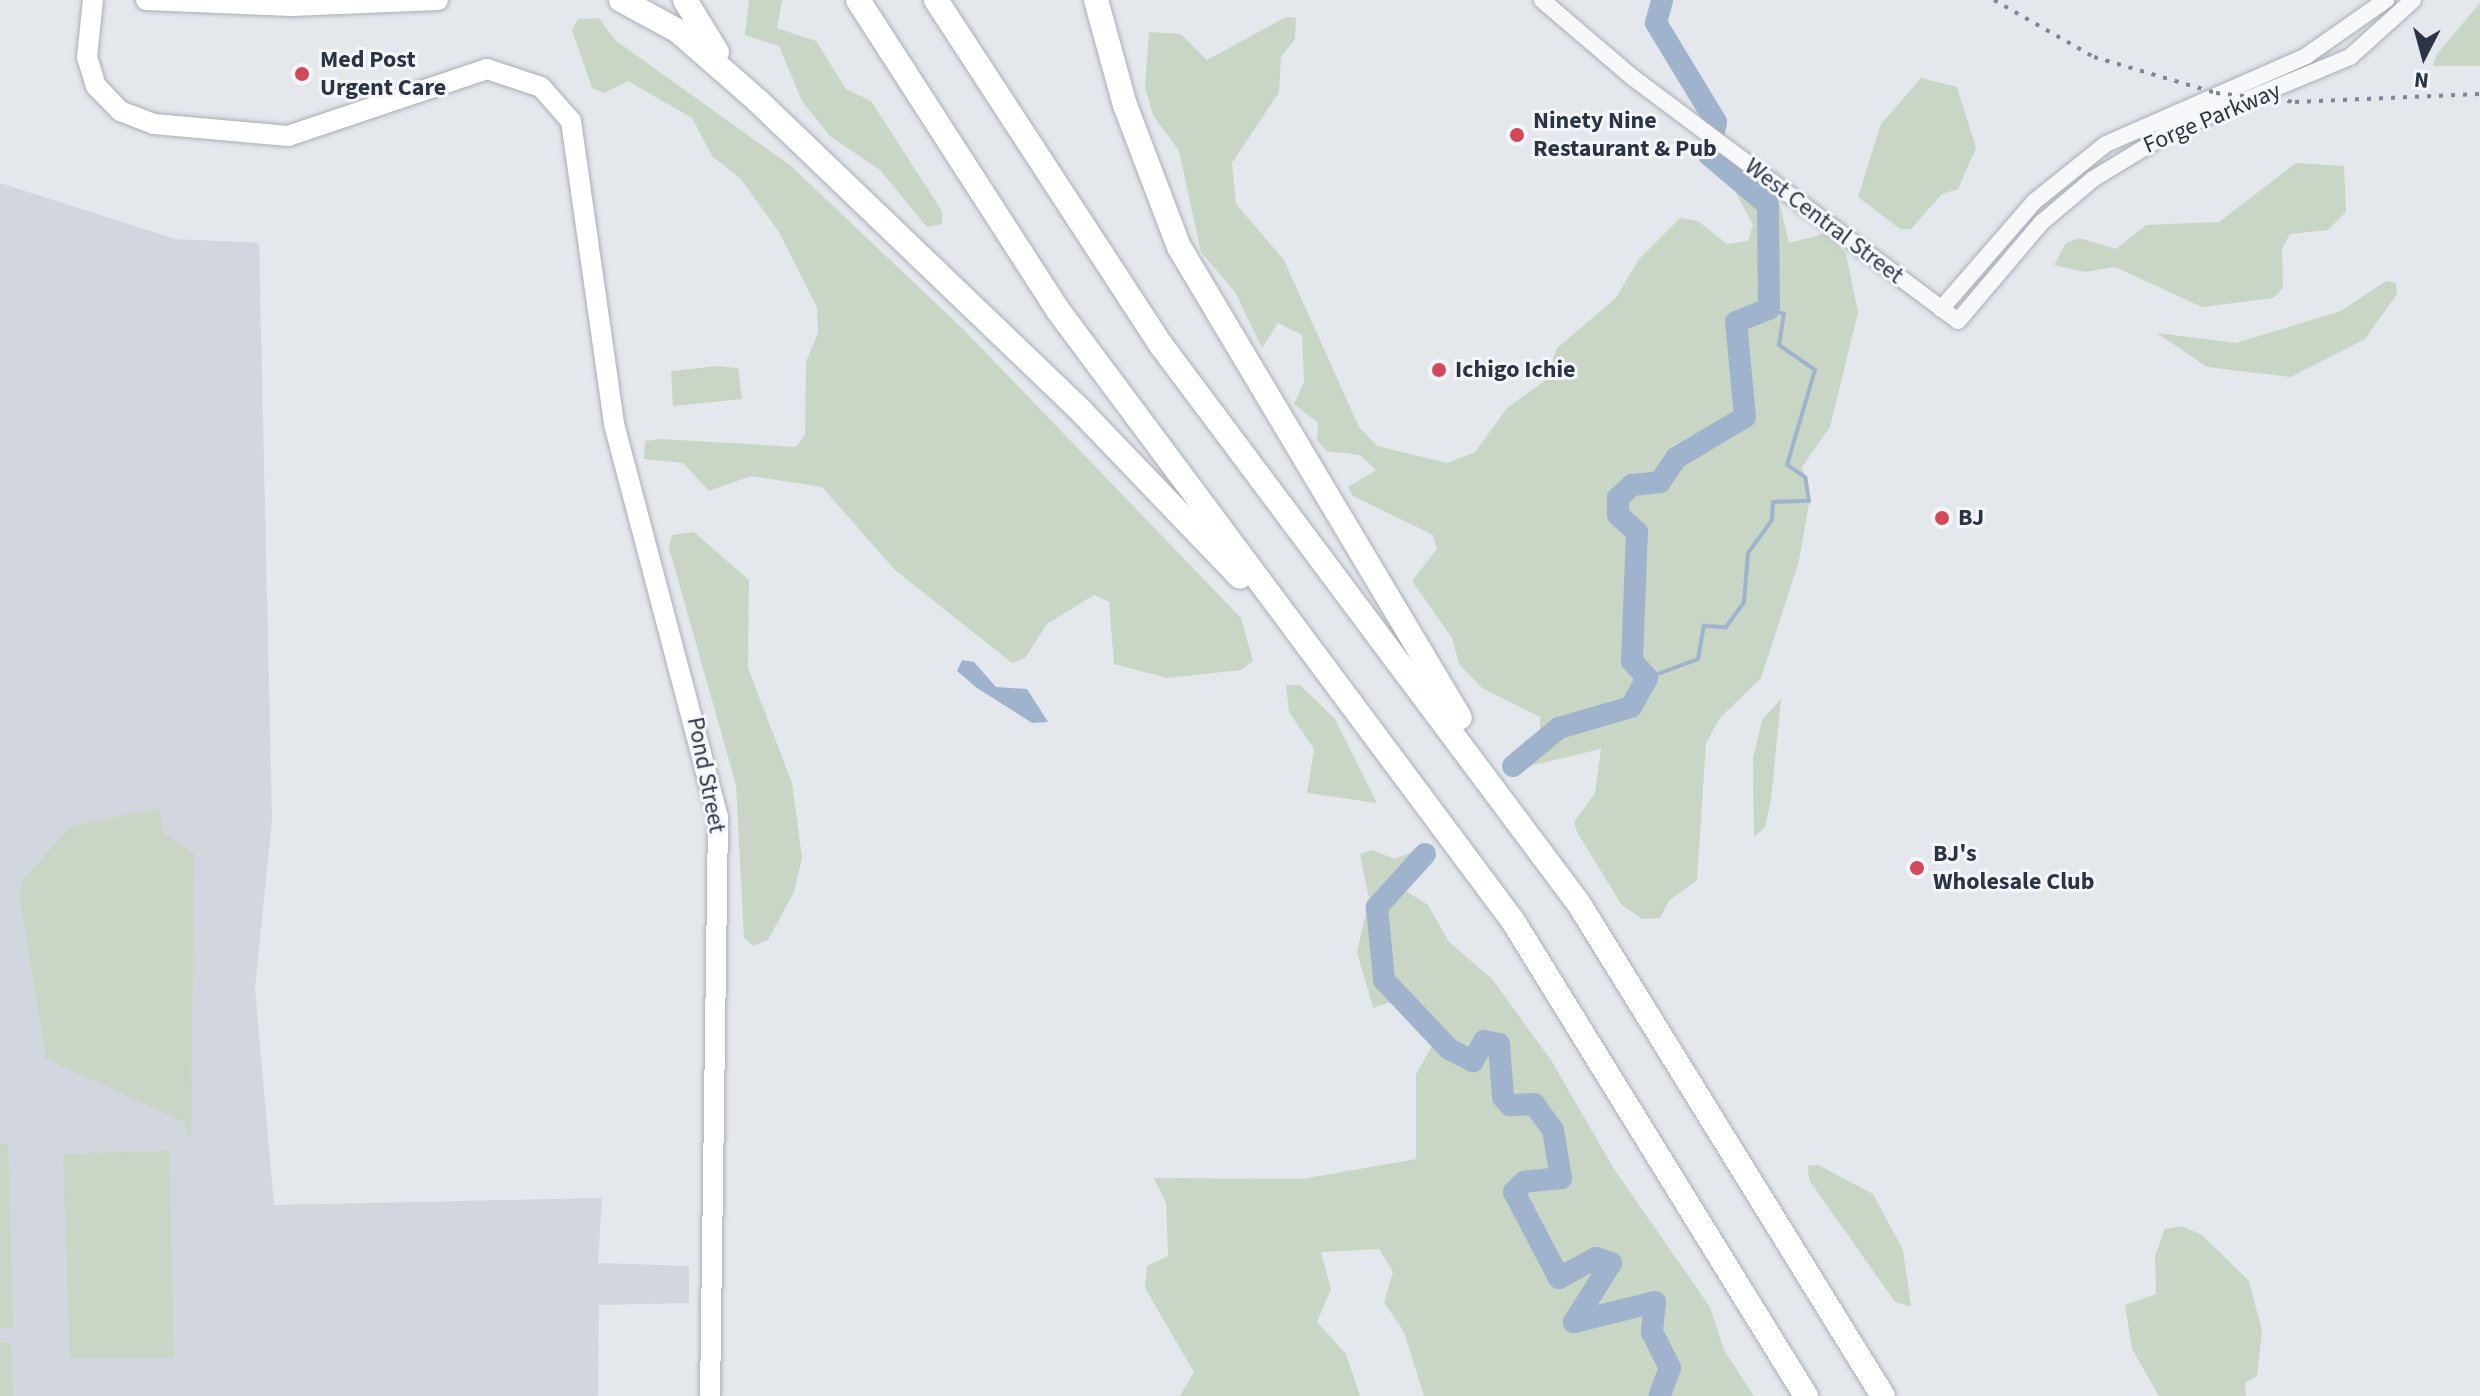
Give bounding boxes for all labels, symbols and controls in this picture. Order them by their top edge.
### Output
north arrow [2384,16,2464,96]
place label: Med Post Urgent Care [320,46,446,102]
marker: Med Post Urgent Care [291,63,313,85]
text: N [2413,63,2430,97]
street label: Forge Parkway [2139,76,2285,160]
place label: Ninety Nine Restaurant & Pub [1533,107,1717,163]
marker: Ninety Nine Restaurant & Pub [1508,126,1526,144]
street label: West Central Street [1739,152,1909,290]
place label: Ichigo Ichie [1455,356,1575,384]
marker: Ichigo Ichie [1430,361,1448,379]
place label: BJ [1958,504,1984,532]
marker: BJ [1933,509,1951,527]
street label: Pond Street [681,715,731,835]
place label: BJ's Wholesale Club [1933,840,2094,896]
marker: BJ's Wholesale Club [1908,859,1926,877]

